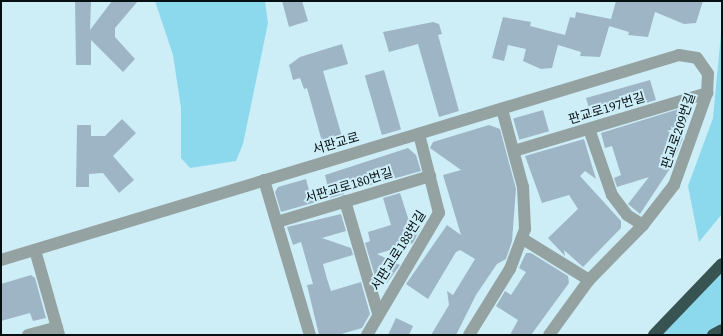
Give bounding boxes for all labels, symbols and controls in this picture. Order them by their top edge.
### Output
street label: 판교로197번길 [567,90,647,128]
street label: 판교로209번길 [659,91,699,171]
street label: 서판교로 [311,130,361,158]
street label: 서판교로180번길 [303,165,395,207]
street label: 서판교로188번길 [368,208,430,294]

